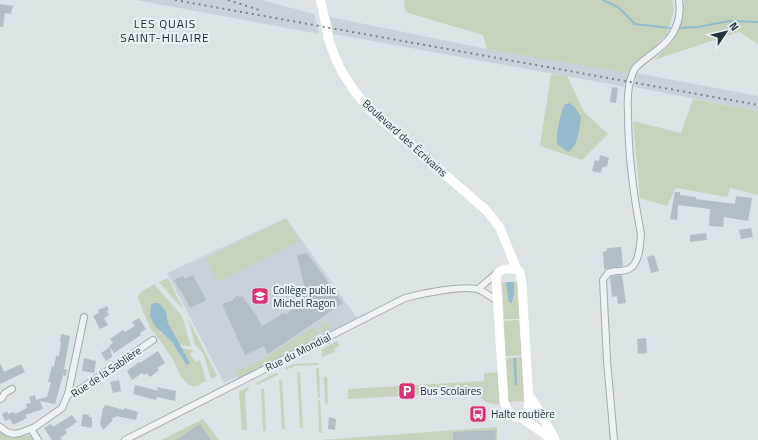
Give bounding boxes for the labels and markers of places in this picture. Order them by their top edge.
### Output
place label: Collège public Michel Ragon [273,282,336,311]
school or university icon: Collège public Michel Ragon [250,286,270,306]
parking icon: Bus Scolaires [397,381,417,401]
place label: Bus Scolaires [420,383,481,399]
bus stop icon: Halte routière [468,404,488,424]
place label: Halte routière [491,406,555,422]

